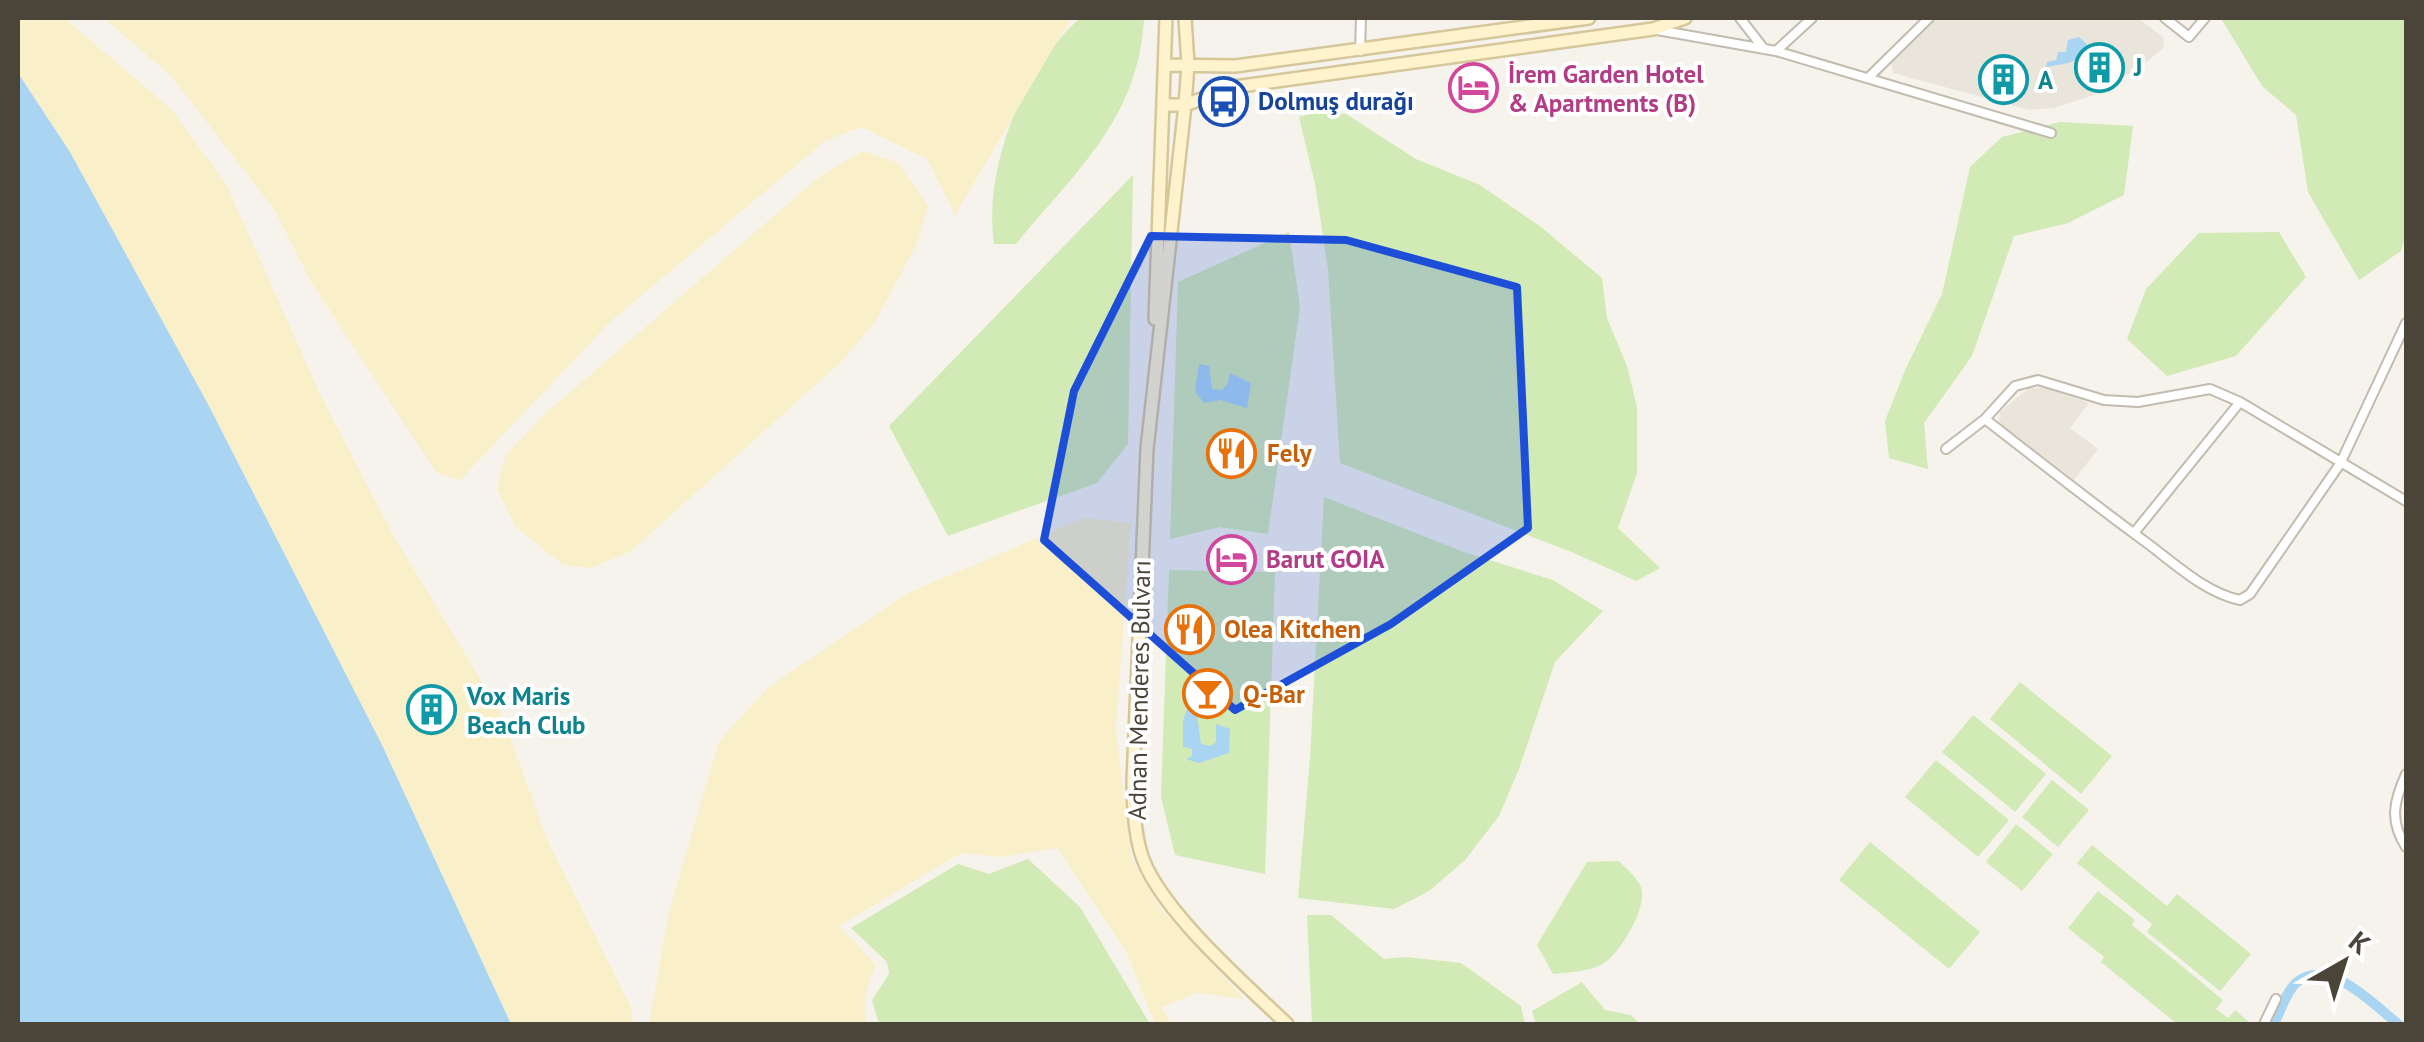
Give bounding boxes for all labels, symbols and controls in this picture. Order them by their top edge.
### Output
building icon: J [2073,41,2125,93]
place label: J [2133,51,2142,83]
building icon: A [1977,54,2029,106]
place label: İrem Garden Hotel & Apartments (B) [1508,58,1704,119]
hotel icon: İrem Garden Hotel & Apartments (B) [1447,62,1499,114]
place label: A [2038,64,2054,96]
bus stop icon: Dolmuş durağı [1197,75,1249,127]
place label: Dolmuş durağı [1258,85,1414,117]
restaurant icon: Fely [1206,427,1258,479]
place label: Fely [1267,437,1313,469]
hotel icon: Barut GOIA [1205,533,1257,585]
place label: Barut GOIA [1266,543,1385,575]
street label: Adnan Menderes Bulvarı [1121,560,1157,820]
restaurant icon: Olea Kitchen [1163,603,1215,655]
place label: Olea Kitchen [1224,613,1361,645]
bar icon: Q-Bar [1182,668,1234,720]
place label: Q-Bar [1243,678,1305,710]
place label: Vox Maris Beach Club [466,680,586,741]
building icon: Vox Maris Beach Club [406,684,458,736]
north arrow [2294,912,2394,1012]
text: K [2342,922,2379,962]

